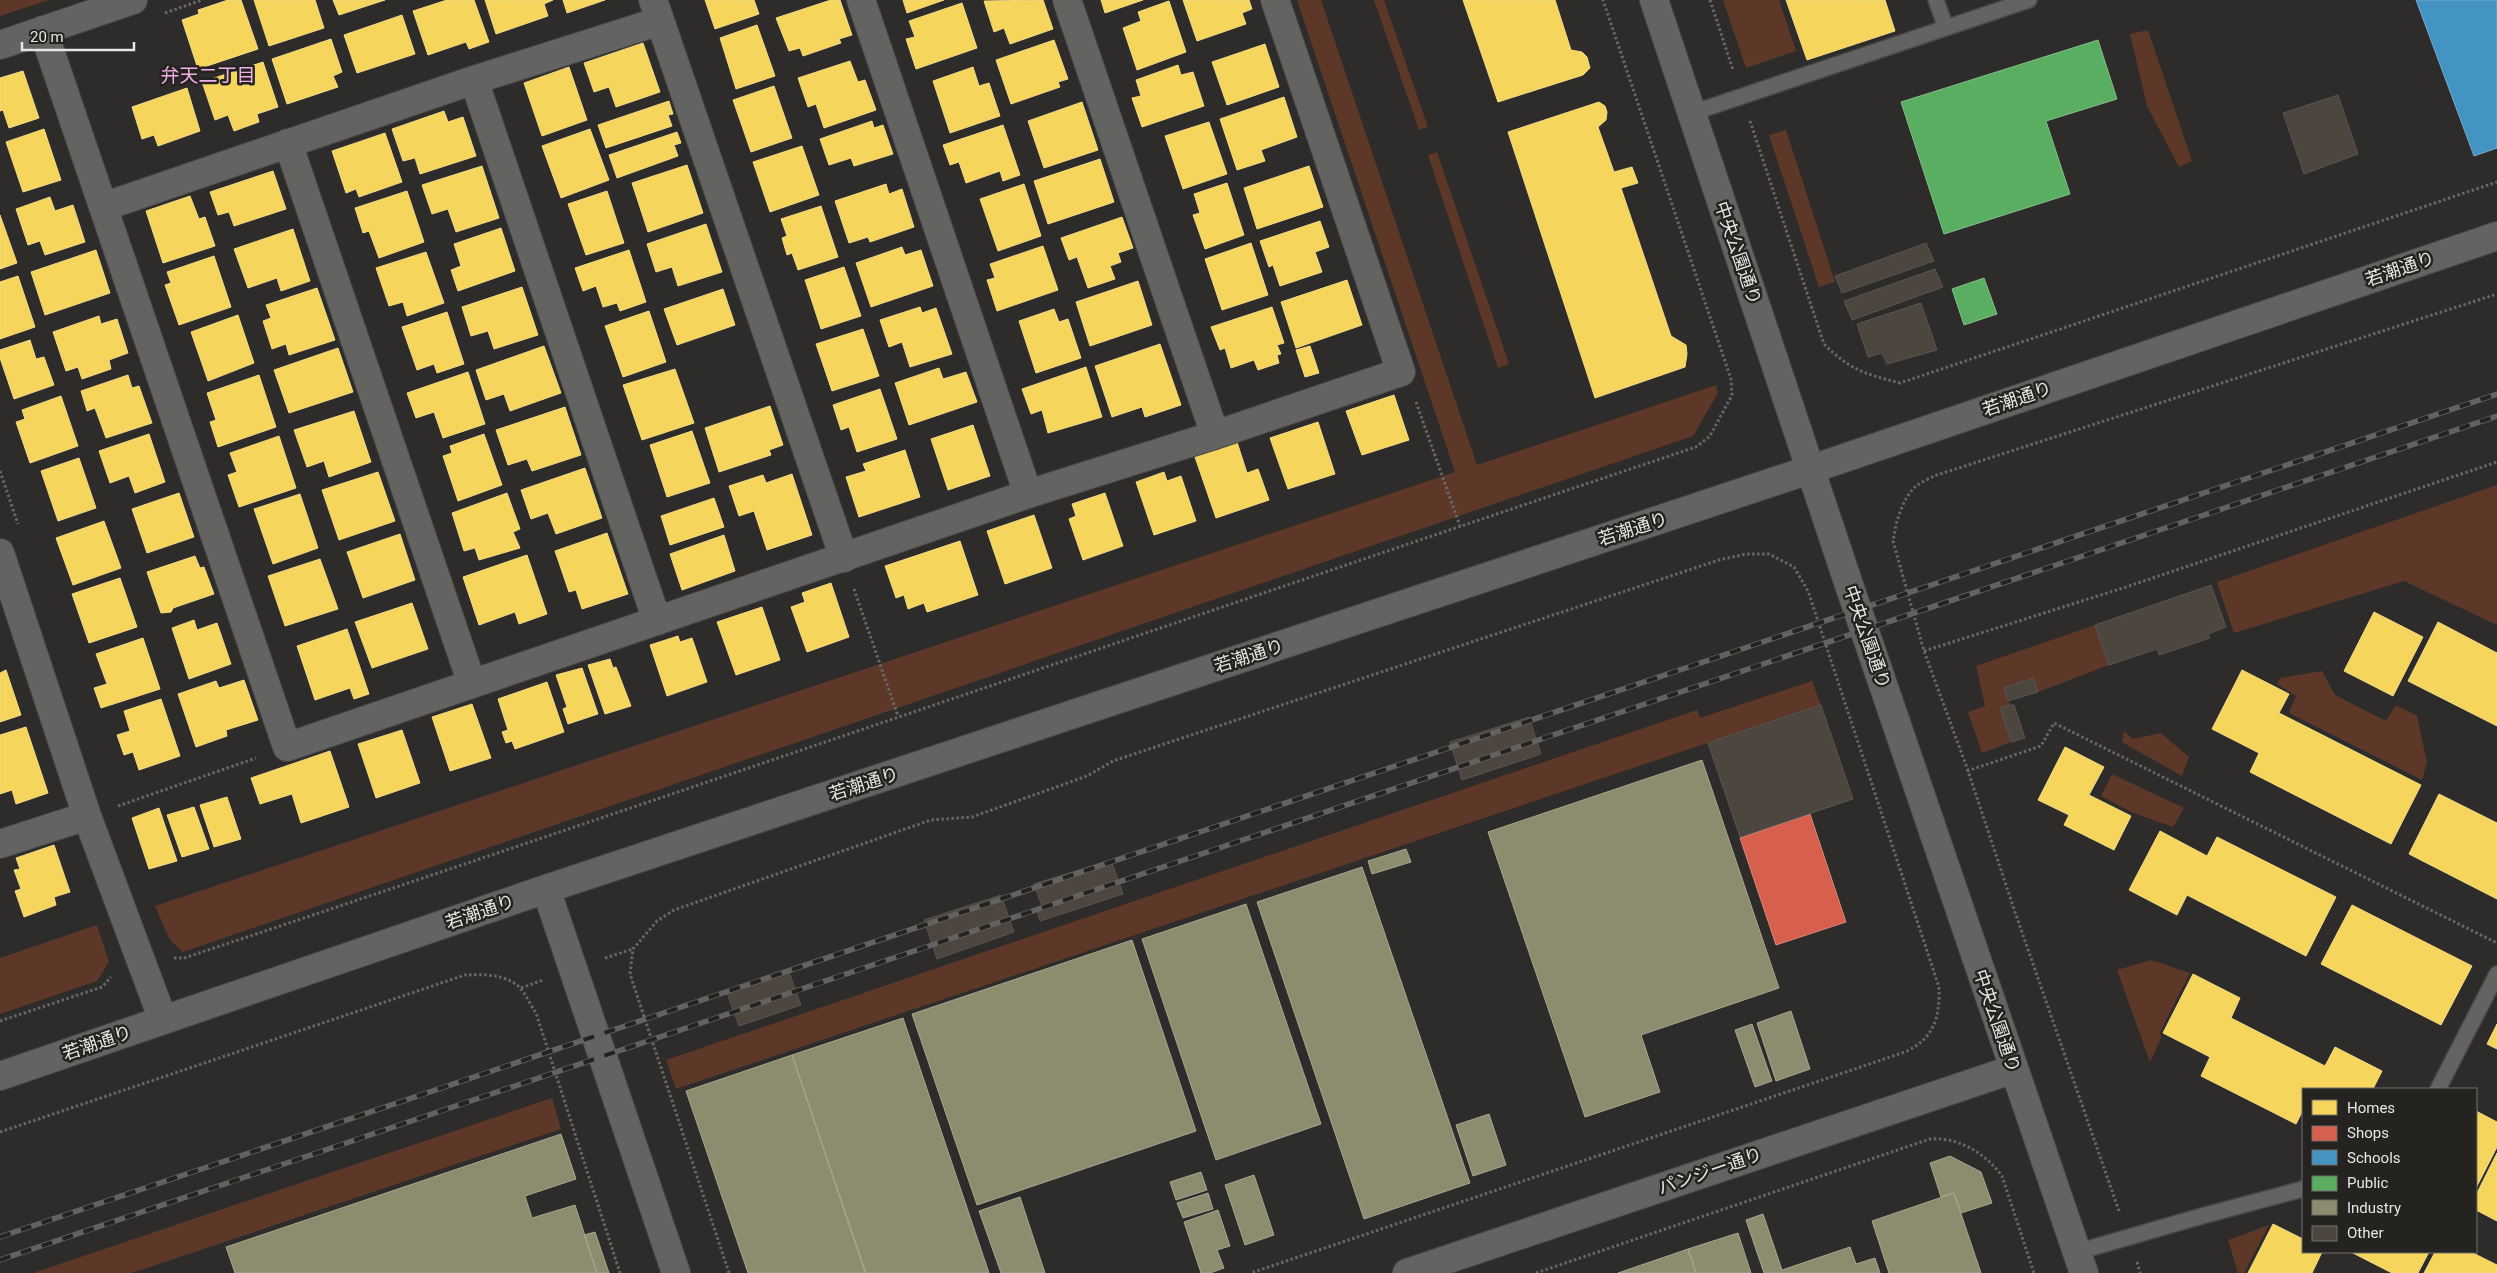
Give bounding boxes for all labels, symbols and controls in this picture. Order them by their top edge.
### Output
scale bar [22,20,135,52]
text: 20 m [30,28,64,46]
district label: 弁天二丁目 [160,64,256,87]
street label: 中央公園通り [1711,198,1766,307]
street label: 若潮通り [2362,247,2437,290]
street label: 若潮通り [1979,377,2054,420]
street label: 若潮通り [1595,507,1670,550]
street label: 中央公園通り [1840,582,1895,691]
street label: 若潮通り [1211,634,1286,677]
street label: 若潮通り [826,762,901,805]
street label: 若潮通り [442,890,517,933]
street label: 中央公園通り [1970,966,2025,1075]
street label: 若潮通り [59,1021,134,1064]
legend [2302,1088,2477,1253]
text: Homes [2347,1099,2395,1117]
text: Shops [2347,1124,2389,1142]
street label: パンジー通り [1655,1143,1765,1198]
text: Schools [2347,1149,2401,1167]
text: Public [2347,1174,2388,1192]
text: Industry [2347,1199,2401,1217]
text: Other [2347,1224,2384,1242]

